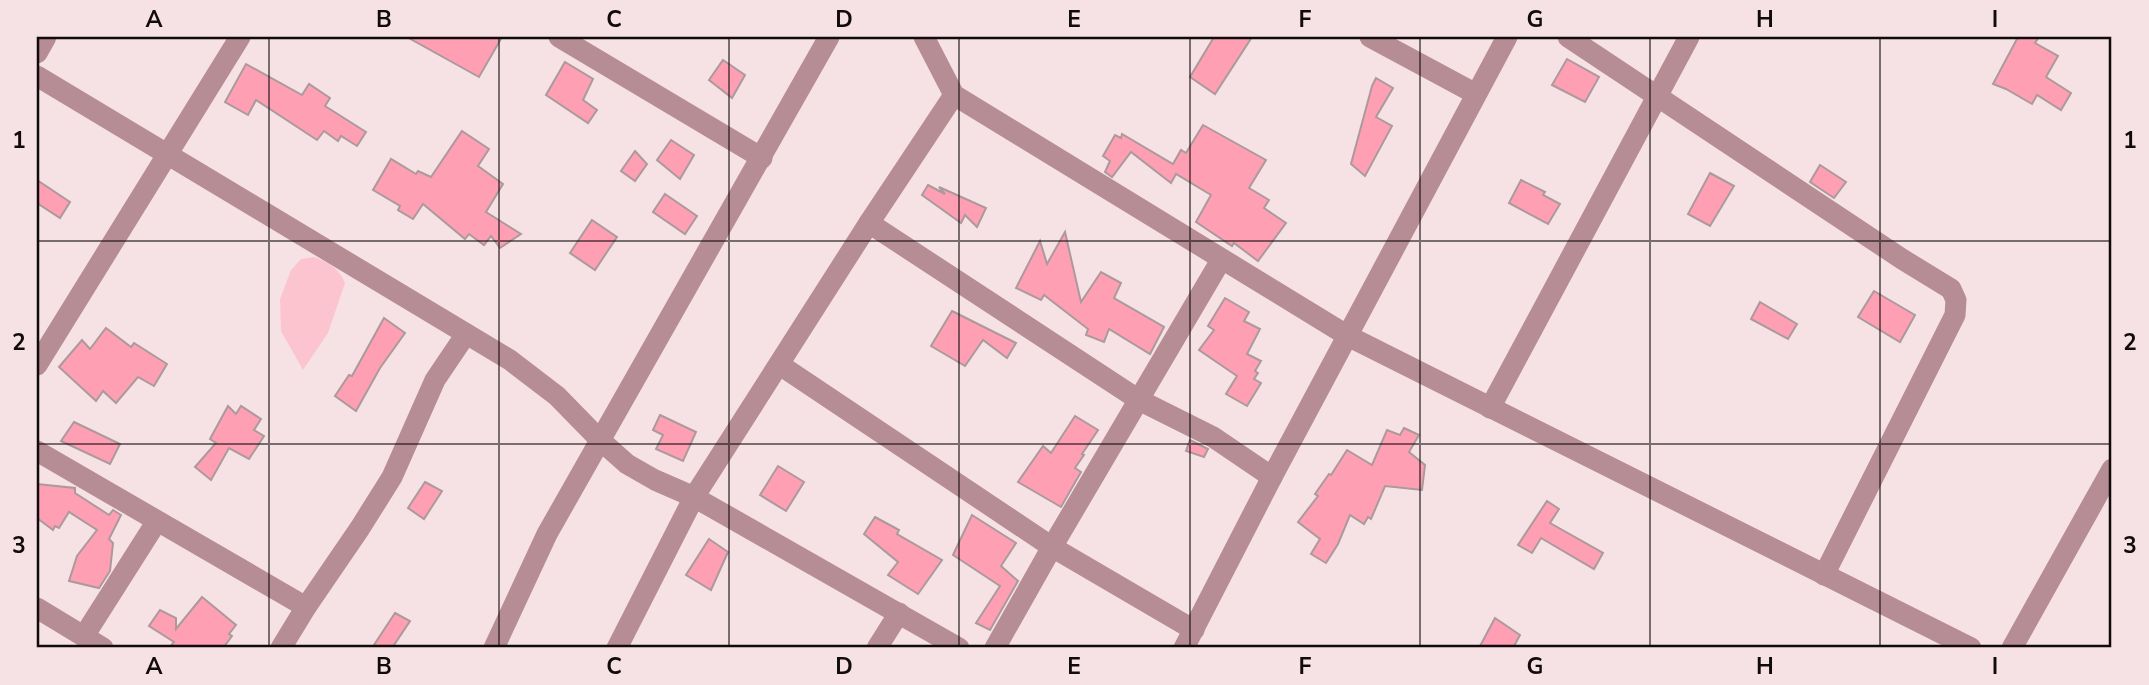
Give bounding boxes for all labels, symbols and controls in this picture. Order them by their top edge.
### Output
text: A [145,4,163,35]
text: B [376,4,392,35]
text: C [606,4,622,35]
text: D [835,4,853,35]
text: E [1067,4,1081,35]
text: F [1299,4,1312,35]
text: G [1527,4,1543,35]
text: H [1756,4,1774,35]
text: I [1992,4,1998,35]
text: 1 [12,125,26,156]
text: 1 [2123,125,2137,156]
text: 2 [12,327,26,358]
text: 2 [2123,327,2137,358]
text: 3 [12,530,26,561]
text: 3 [2123,530,2137,561]
text: A [145,651,163,682]
text: B [376,651,392,682]
text: C [606,651,622,682]
text: D [835,651,853,682]
text: E [1067,651,1081,682]
text: F [1299,651,1312,682]
text: G [1527,651,1543,682]
text: H [1756,651,1774,682]
text: I [1992,651,1998,682]

